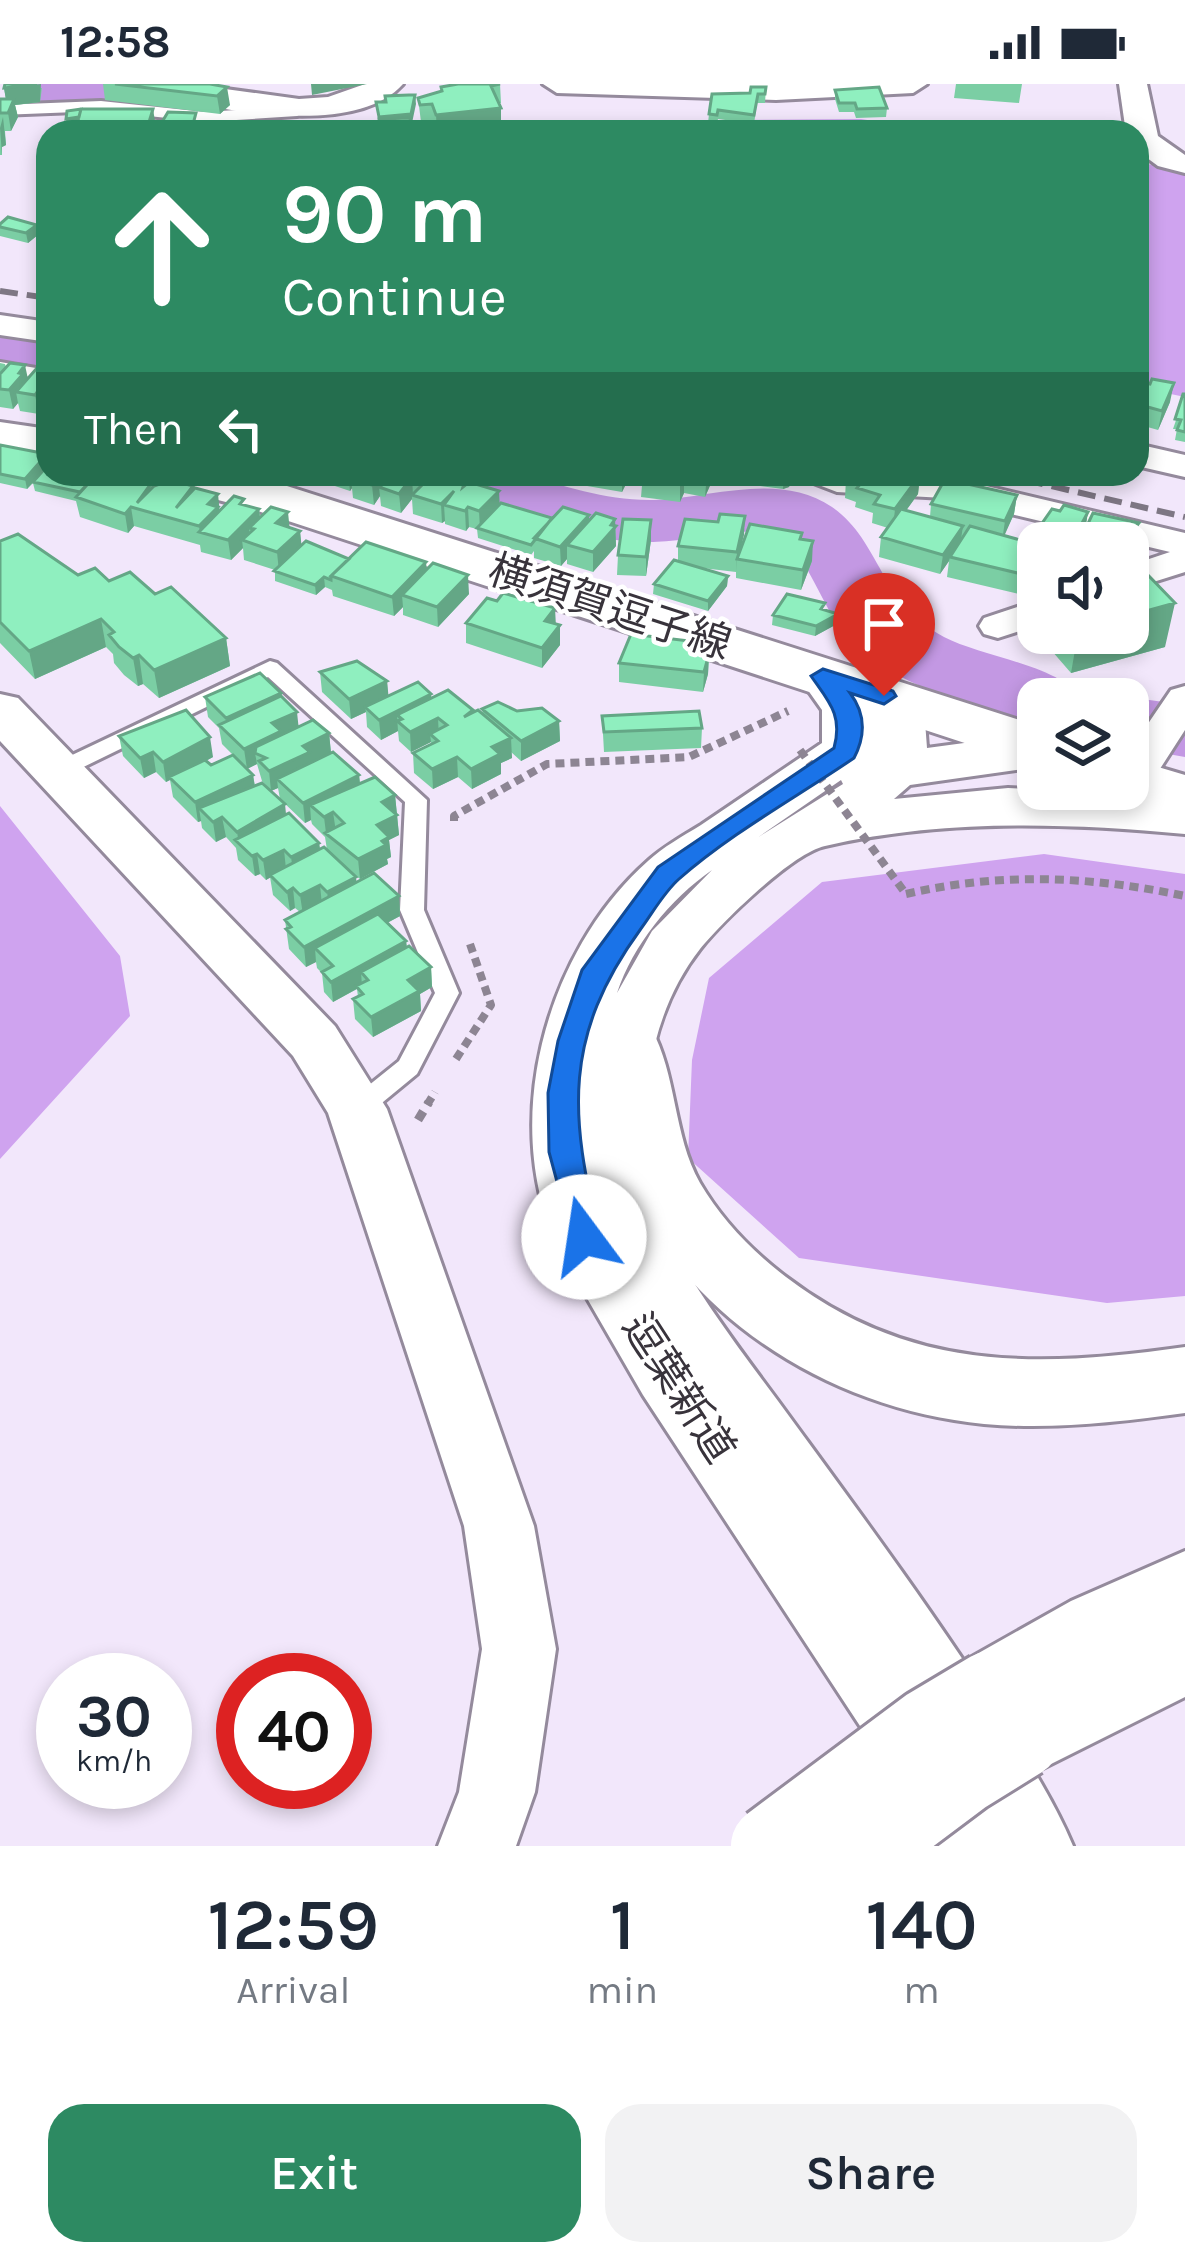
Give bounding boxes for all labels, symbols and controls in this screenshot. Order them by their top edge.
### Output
text: 12:58 [60,16,171,68]
text: 90 m [282,165,487,263]
icon: ahead [84,168,240,324]
text: Continue [282,265,507,329]
icon: left [208,396,274,462]
text: Then [84,403,184,455]
map controls [1017,522,1149,810]
button: sound [1017,522,1149,654]
street label: 横須賀逗子線 [482,544,738,670]
pin [833,573,935,696]
icon: arrive [851,591,917,657]
button: layers [1017,678,1149,810]
position arrow [521,1174,647,1300]
street label: 逗葉新道 [612,1304,746,1472]
speed limit sign: 40 [216,1653,372,1809]
text: 30 [76,1681,152,1751]
text: km/h [76,1743,152,1779]
text: 12:59 [207,1883,379,1967]
text: 1 [610,1883,635,1967]
text: 140 [866,1883,978,1967]
text: Arrival [236,1967,350,2013]
text: min [586,1967,658,2013]
text: m [903,1967,940,2013]
button: Exit [48,2104,581,2242]
button: Share [605,2104,1137,2242]

